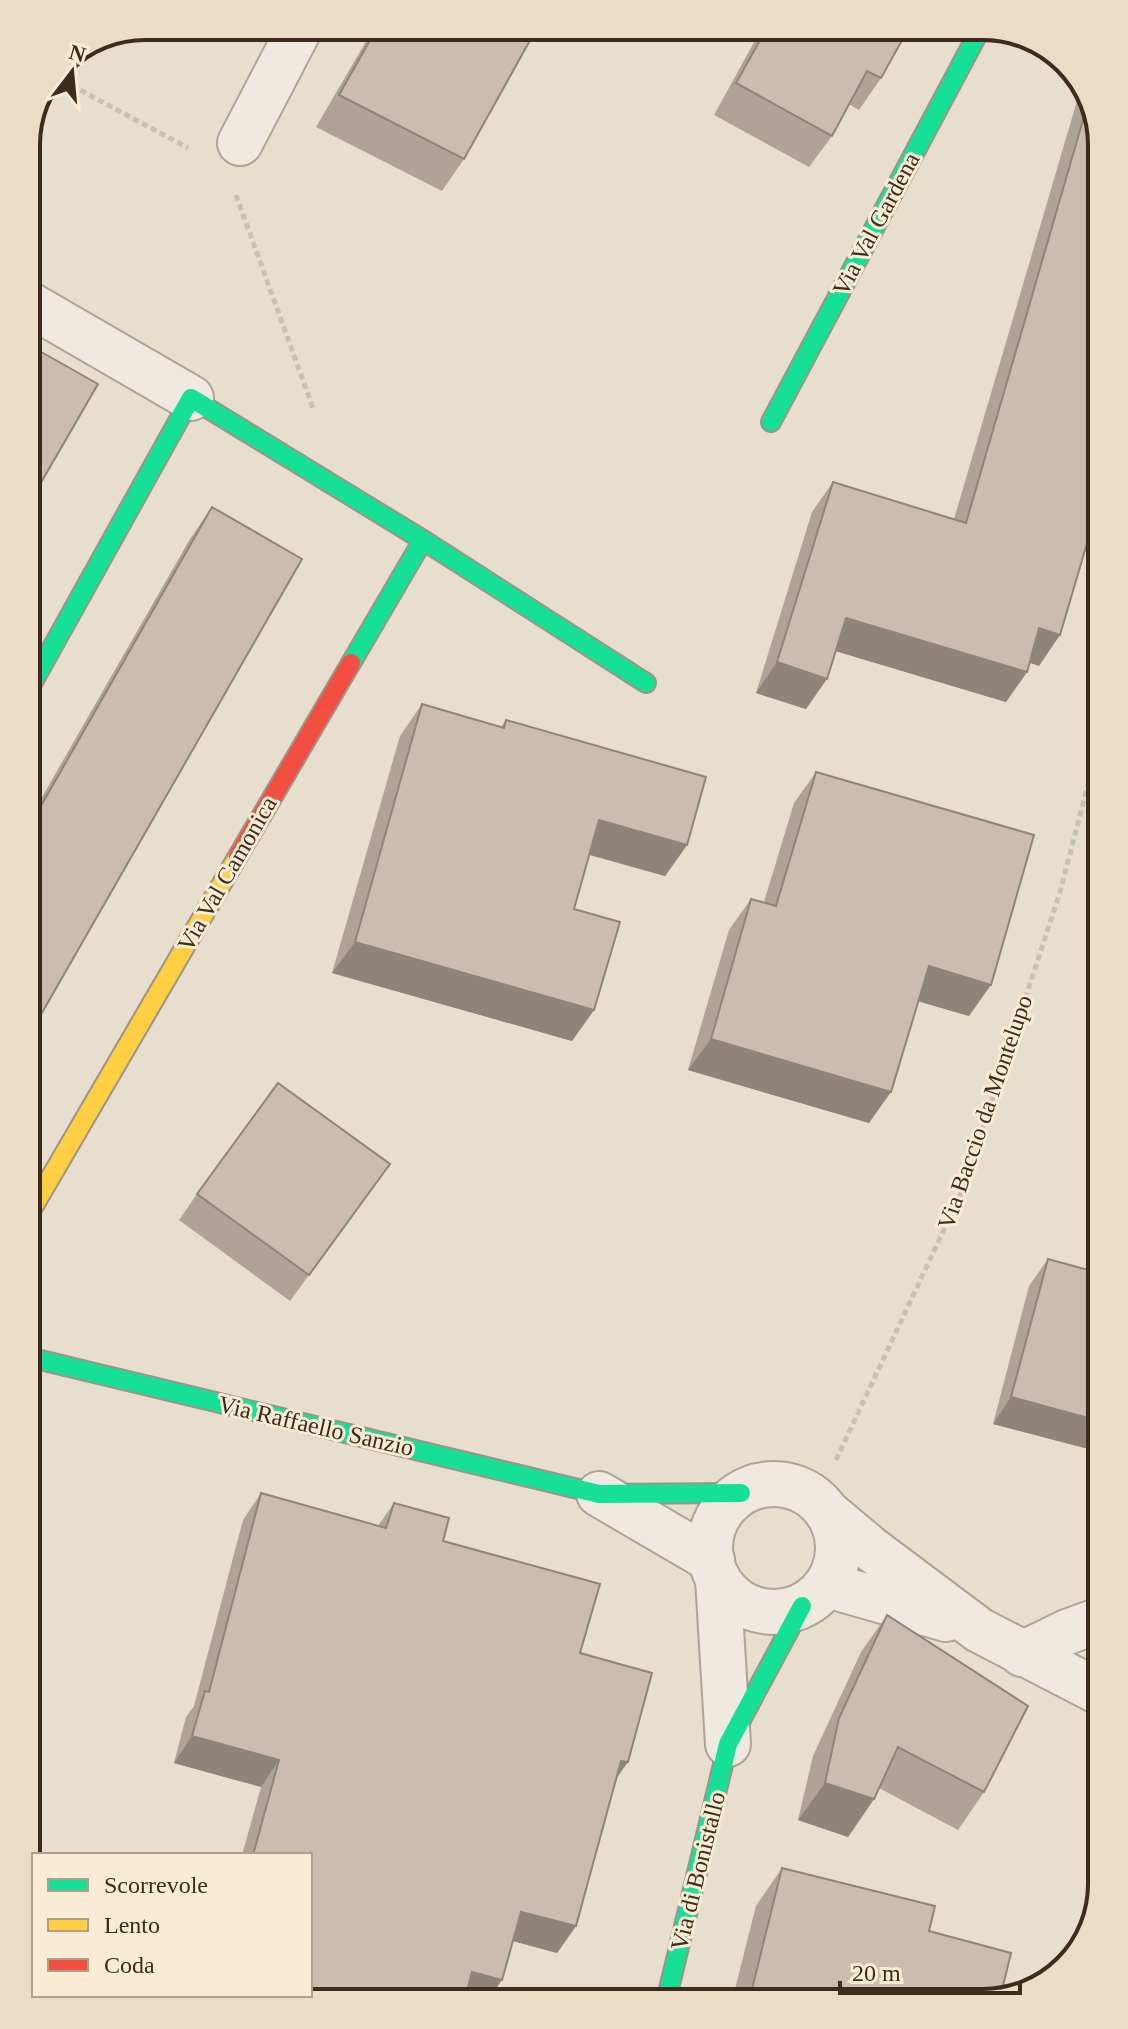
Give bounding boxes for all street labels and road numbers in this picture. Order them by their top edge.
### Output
street label: Via Val Gardena [827,148,925,300]
street label: Via Val Camonica [172,792,282,956]
street label: Via Baccio da Montelupo [933,992,1037,1232]
street label: Via Raffaello Sanzio [216,1391,416,1461]
street label: Via di Bonistallo [666,1789,730,1953]

